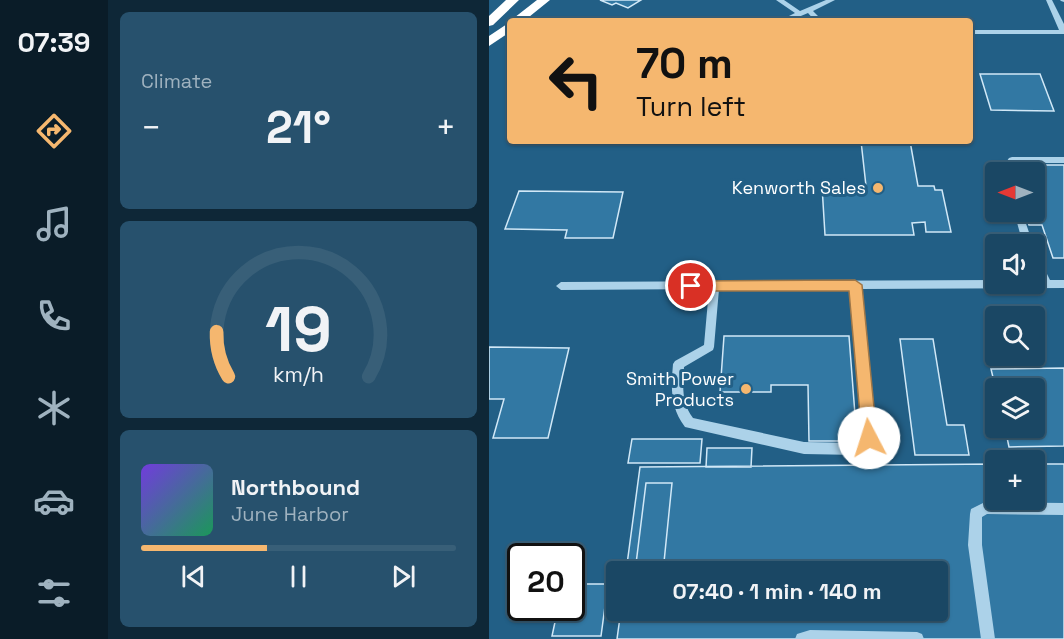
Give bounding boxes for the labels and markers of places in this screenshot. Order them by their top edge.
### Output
place label: Kenworth Sales [732,176,866,199]
marker: Kenworth Sales [871,181,885,195]
pin [665,260,716,311]
place label: Smith Power Products [626,367,734,411]
marker: Smith Power Products [739,382,753,396]

